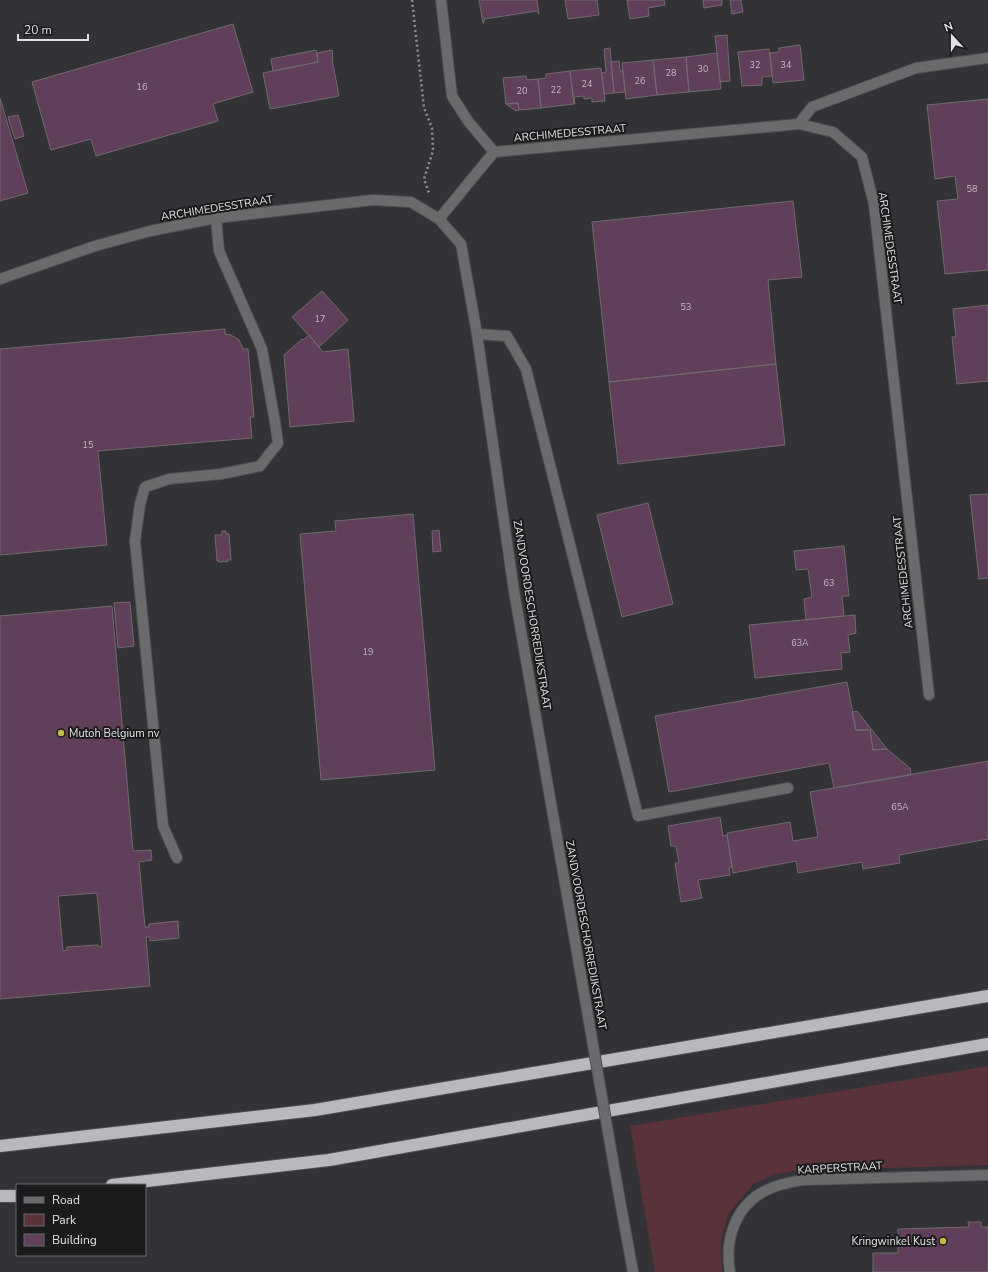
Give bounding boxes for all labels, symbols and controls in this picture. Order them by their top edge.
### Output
scale bar [18,16,88,42]
north arrow [932,16,972,56]
text: N [942,19,955,36]
text: 20 m [24,22,52,38]
house number: 32 [750,59,760,71]
house number: 34 [781,59,792,71]
house number: 30 [698,63,708,75]
house number: 28 [666,67,676,79]
house number: 26 [635,75,645,87]
house number: 24 [582,78,593,90]
house number: 16 [137,81,147,93]
house number: 22 [551,84,561,96]
house number: 20 [517,85,527,97]
street label: ARCHIMEDESSTRAAT [513,121,627,145]
house number: 58 [967,183,977,195]
street label: ARCHIMEDESSTRAAT [875,191,905,305]
street label: ARCHIMEDESSTRAAT [160,192,274,224]
house number: 53 [681,301,691,313]
house number: 17 [315,313,325,325]
house number: 15 [83,439,93,451]
street label: ARCHIMEDESSTRAAT [890,515,916,629]
street label: ZANDVOORDESCHORREDIJKSTRAAT [510,519,554,711]
house number: 63 [824,577,834,589]
house number: 63A [791,637,809,649]
house number: 19 [363,646,373,658]
place label: Mutoh Belgium nv [69,726,160,741]
marker: Mutoh Belgium nv [56,728,66,738]
house number: 65A [891,801,909,813]
street label: ZANDVOORDESCHORREDIJKSTRAAT [562,839,610,1031]
street label: KARPERSTRAAT [797,1158,883,1178]
legend [16,1184,146,1256]
text: Road [52,1192,80,1208]
text: Park [52,1212,77,1228]
text: Building [52,1232,97,1248]
place label: Kringwinkel Kust [852,1234,935,1249]
marker: Kringwinkel Kust [938,1236,948,1246]

